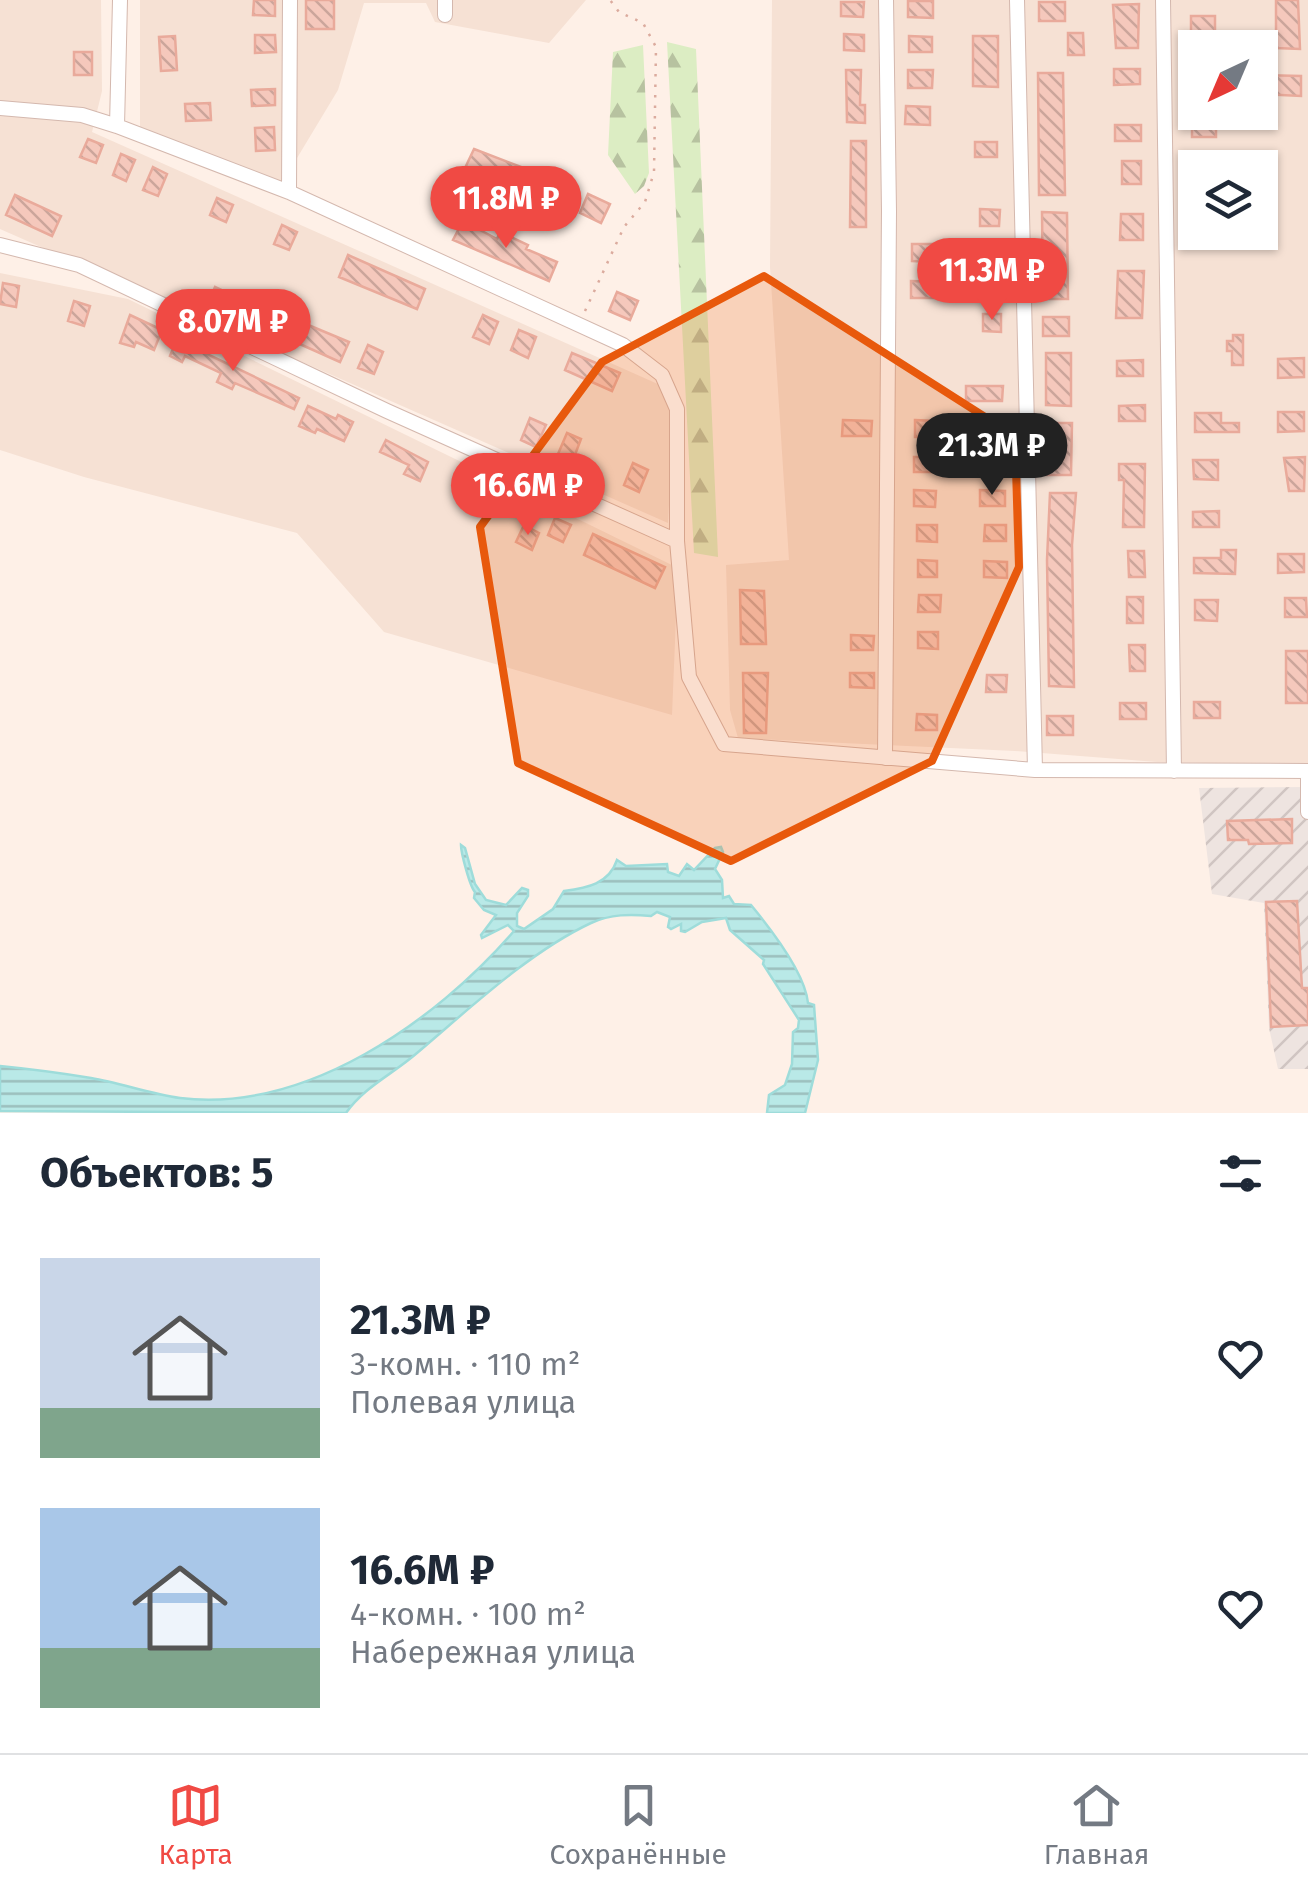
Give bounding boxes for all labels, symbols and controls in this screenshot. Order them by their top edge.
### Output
north arrow [1178,30,1278,130]
map controls [1178,30,1278,250]
button: layers [1178,150,1278,250]
pin: 11.8M ₽ [414,166,598,251]
text: 11.8M ₽ [452,179,560,217]
pin: 11.3M ₽ [900,238,1084,323]
text: 11.3M ₽ [939,251,1045,289]
pin: 8.07M ₽ [141,289,325,374]
text: 8.07M ₽ [178,302,288,340]
pin: 21.3M ₽ [900,413,1084,498]
text: 21.3M ₽ [938,426,1046,464]
pin: 16.6M ₽ [436,453,620,538]
text: 16.6M ₽ [473,466,583,504]
icon: filters [1213,1146,1268,1201]
text: Объектов: 5 [40,1148,273,1198]
text: 21.3M ₽ [350,1295,491,1345]
icon: home [120,1298,240,1418]
icon: heart [1213,1331,1268,1386]
text: 3-комн. · 110 m² [350,1345,580,1383]
text: Полевая улица [350,1383,576,1421]
text: 16.6M ₽ [350,1545,494,1595]
icon: home [120,1548,240,1668]
icon: heart [1213,1581,1268,1636]
text: 4-комн. · 100 m² [350,1595,586,1633]
text: Набережная улица [350,1633,636,1671]
tab: Карта [158,1778,233,1871]
tab: Сохранённые [550,1778,727,1871]
tab: Главная [1044,1778,1150,1871]

